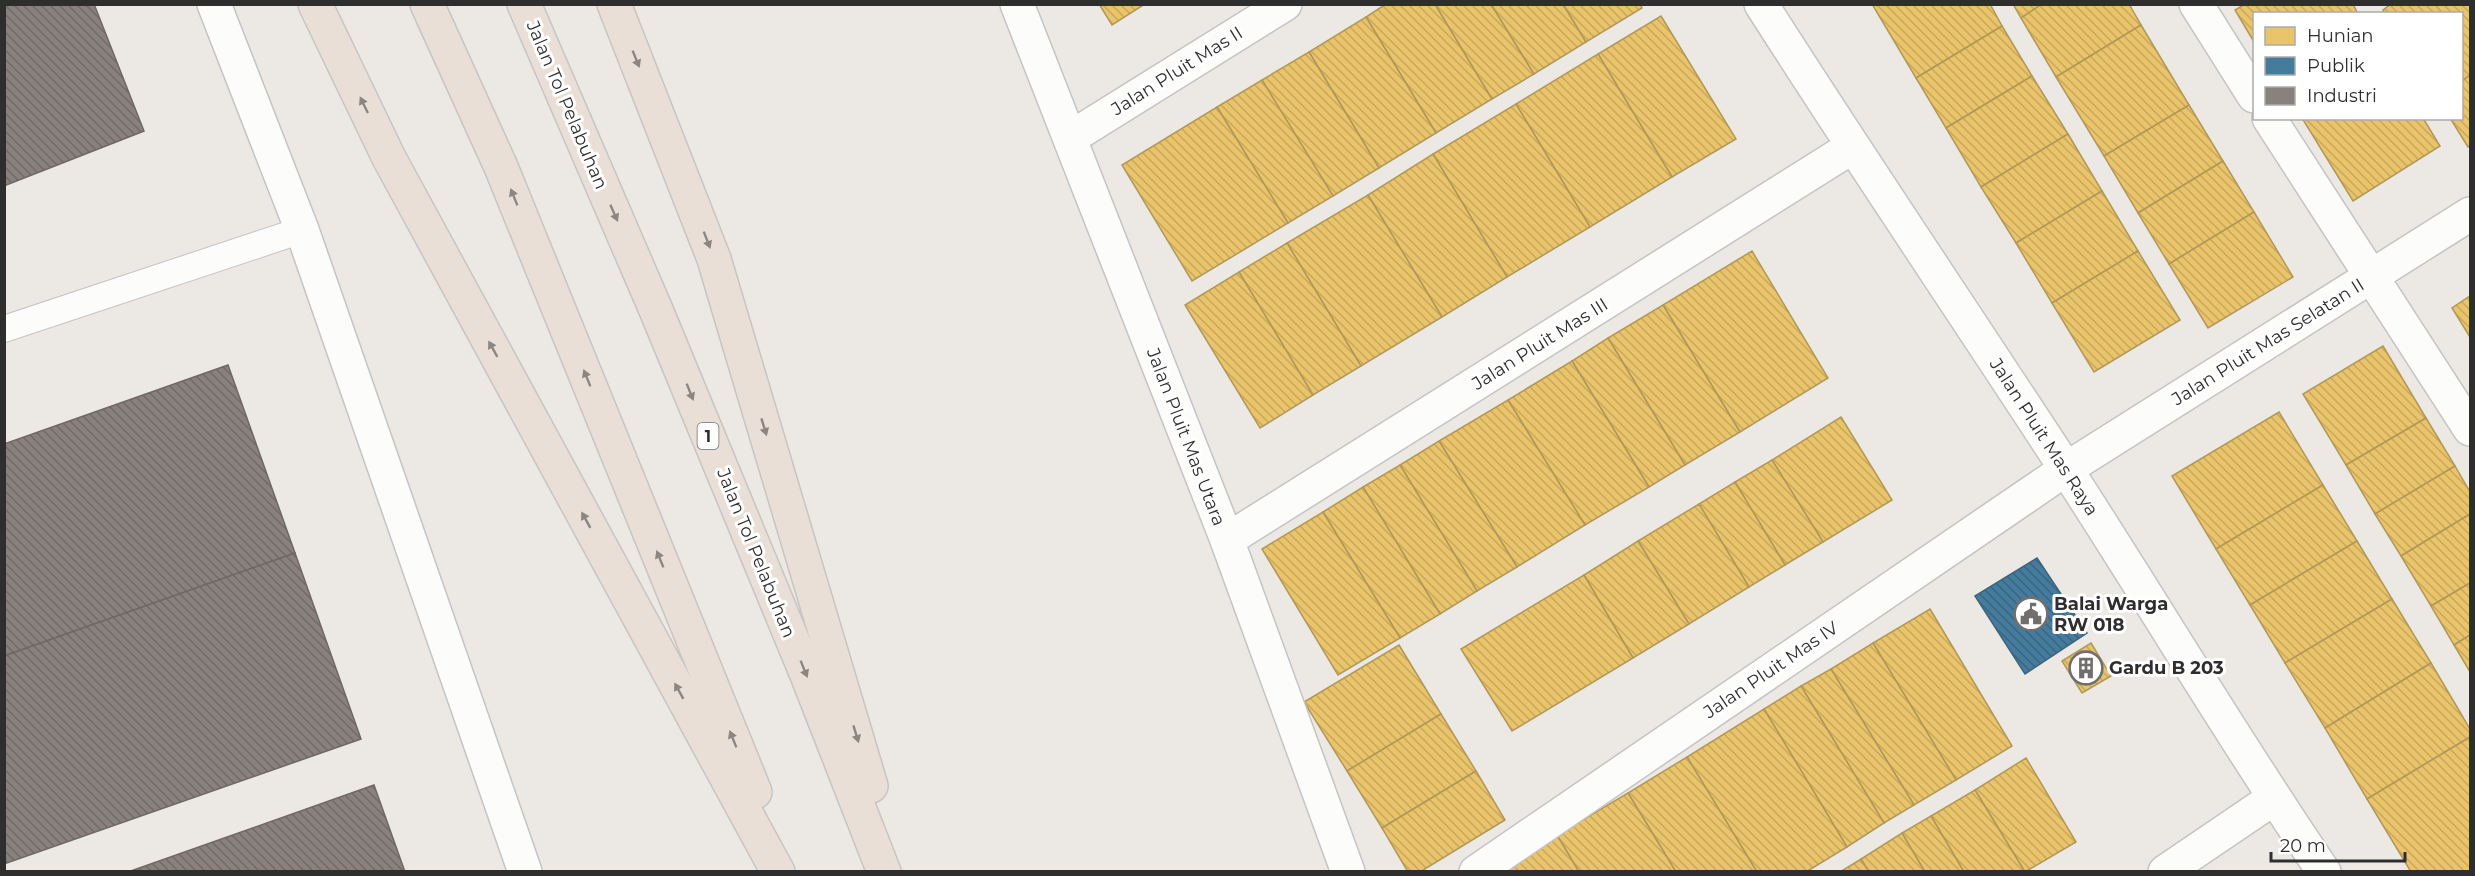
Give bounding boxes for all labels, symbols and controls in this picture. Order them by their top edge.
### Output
legend [2253,12,2463,120]
street label: Jalan Tol Pelabuhan [521,17,612,192]
street label: Jalan Pluit Mas II [1106,22,1247,121]
text: Hunian [2307,25,2374,47]
one-way arrow [631,50,641,68]
text: Publik [2307,55,2365,77]
text: Industri [2307,85,2377,107]
one-way arrow [359,97,368,114]
one-way arrow [509,188,519,206]
one-way arrow [609,204,618,221]
one-way arrow [703,231,712,249]
street label: Jalan Pluit Mas Selatan II [2167,274,2368,411]
street label: Jalan Pluit Mas III [1467,293,1612,395]
one-way arrow [488,340,498,357]
street label: Jalan Pluit Mas Utara [1142,344,1230,529]
street label: Jalan Pluit Mas Raya [1984,353,2103,520]
one-way arrow [582,369,591,387]
one-way arrow [686,383,695,401]
one-way arrow [760,418,769,436]
road number: 1 [698,423,718,449]
street label: Jalan Tol Pelabuhan [712,464,800,641]
one-way arrow [581,511,591,528]
one-way arrow [655,549,665,567]
place label: Balai Warga RW 018 [2054,593,2168,636]
public building icon: Balai Warga RW 018 [2013,596,2049,632]
street label: Jalan Pluit Mas IV [1699,617,1843,724]
building icon: Gardu B 203 [2068,650,2104,686]
place label: Gardu B 203 [2109,657,2224,679]
one-way arrow [799,661,809,679]
one-way arrow [674,682,684,699]
one-way arrow [852,725,861,743]
one-way arrow [728,730,738,748]
scale bar [2271,825,2404,863]
text: 20 m [2280,835,2326,857]

